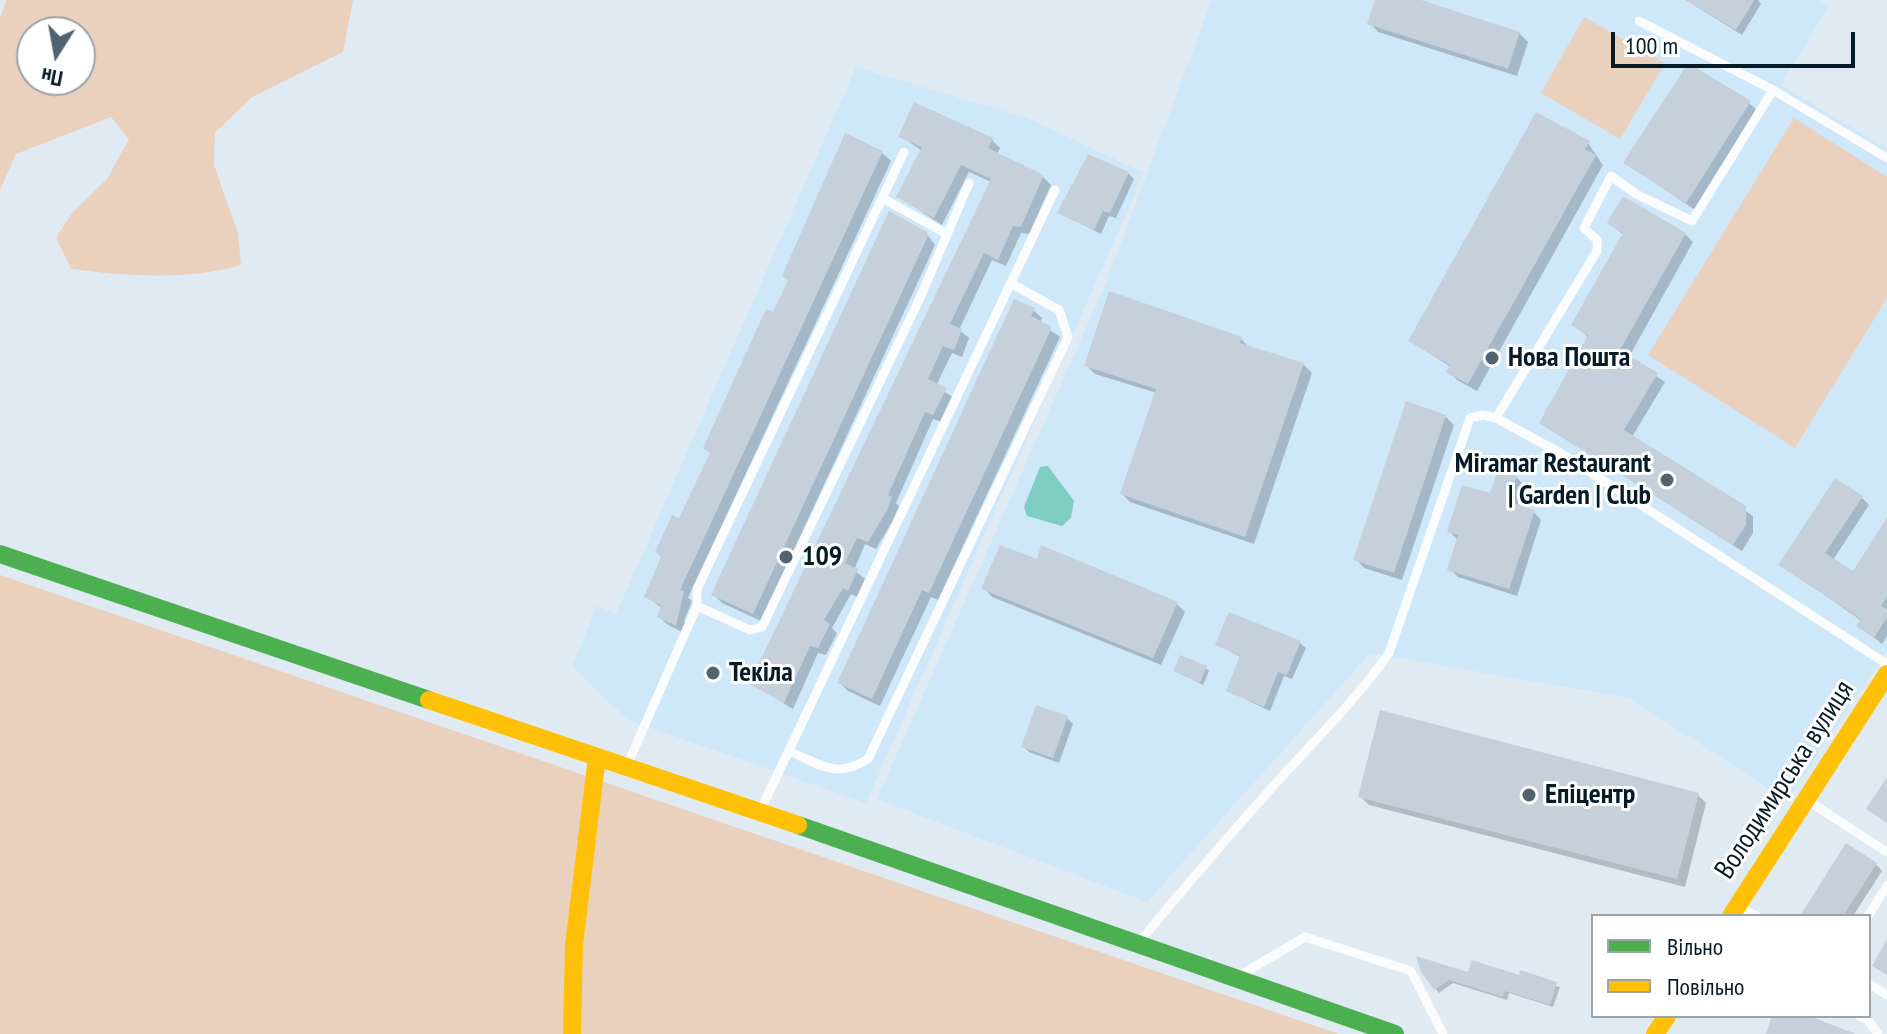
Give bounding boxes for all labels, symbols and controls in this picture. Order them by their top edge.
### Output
north arrow [16,16,96,96]
scale bar [1615,16,1859,66]
text: 100 m [1625,30,1678,61]
text: Пн [39,62,65,93]
place label: Нова Пошта [1508,341,1630,375]
marker: Нова Пошта [1483,349,1501,367]
place label: Miramar Restaurant | Garden | Club [1455,447,1651,513]
marker: Miramar Restaurant | Garden | Club [1658,471,1676,489]
place label: 109 [802,540,842,574]
marker: 109 [777,548,795,566]
place label: Текіла [729,656,793,690]
marker: Текіла [704,664,722,682]
street label: Володимирська вулиця [1708,675,1862,885]
place label: Епіцентр [1545,778,1635,812]
marker: Епіцентр [1520,786,1538,804]
legend [1591,914,1871,1018]
text: Вільно [1667,931,1723,962]
text: Повільно [1667,971,1744,1002]

